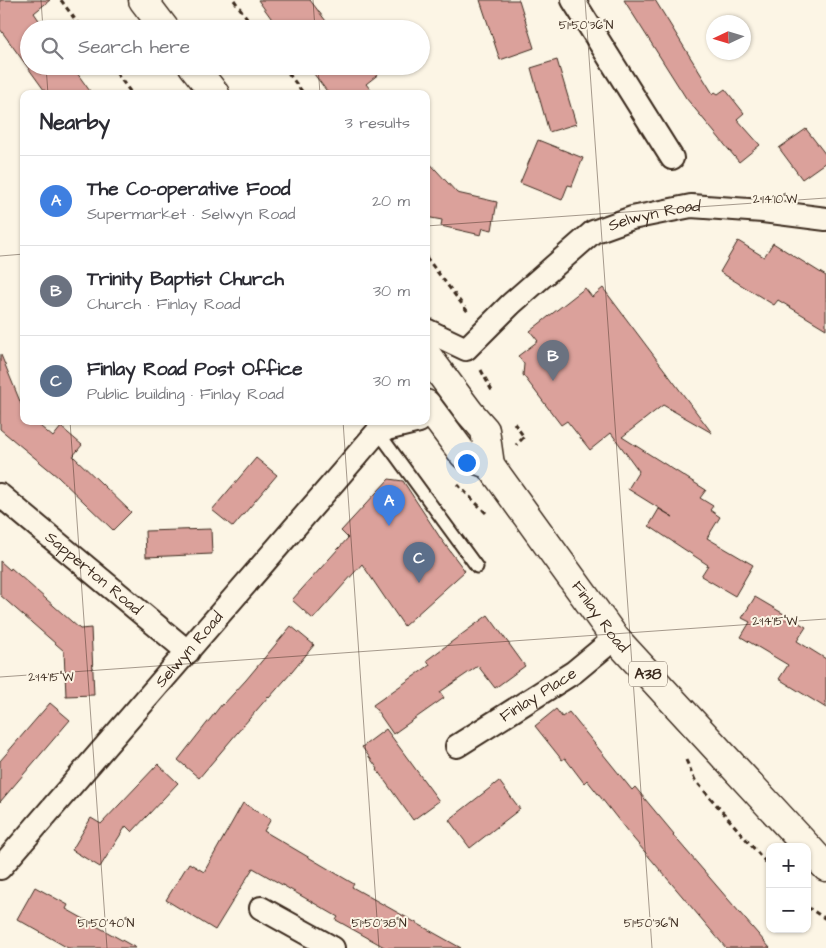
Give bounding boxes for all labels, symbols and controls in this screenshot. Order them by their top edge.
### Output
north arrow [706,15,751,60]
text: 51°50'36"N [559,17,614,34]
search box [20,20,430,75]
icon: search [38,34,66,62]
text: Search here [78,34,190,61]
text: Nearby [40,108,110,137]
text: 3 results [345,112,410,134]
text: The Co-operative Food [87,176,290,203]
text: A [51,190,61,212]
text: 20 m [372,190,410,212]
text: 2°14'10"W [753,191,798,208]
street label: Selwyn Road [605,195,701,237]
text: Supermarket · Selwyn Road [87,203,296,225]
text: Trinity Baptist Church [87,266,284,293]
text: B [50,280,62,302]
text: 30 m [373,280,410,302]
text: Church · Finlay Road [87,293,240,315]
pin: B [537,340,569,381]
text: Finlay Road Post Office [87,356,303,383]
text: C [50,370,62,392]
text: 30 m [373,370,410,392]
text: Public building · Finlay Road [87,383,284,405]
your location [454,450,480,476]
pin: A [373,485,405,526]
street label: Sapperton Road [40,526,147,620]
pin: C [403,542,435,583]
street label: Finlay Road [566,576,634,657]
street label: Selwyn Road [150,607,228,692]
text: 2°14'15"W [752,613,798,630]
street label: Finlay Place [495,662,581,727]
road number: A38 [629,662,667,686]
text: 2°14'15"W [28,669,74,686]
map controls [766,843,811,933]
button: + [766,843,811,888]
button: − [766,888,811,933]
text: 51°50'40"N [78,915,135,932]
text: 51°50'38"N [352,915,407,932]
text: 51°50'36"N [624,915,679,932]

